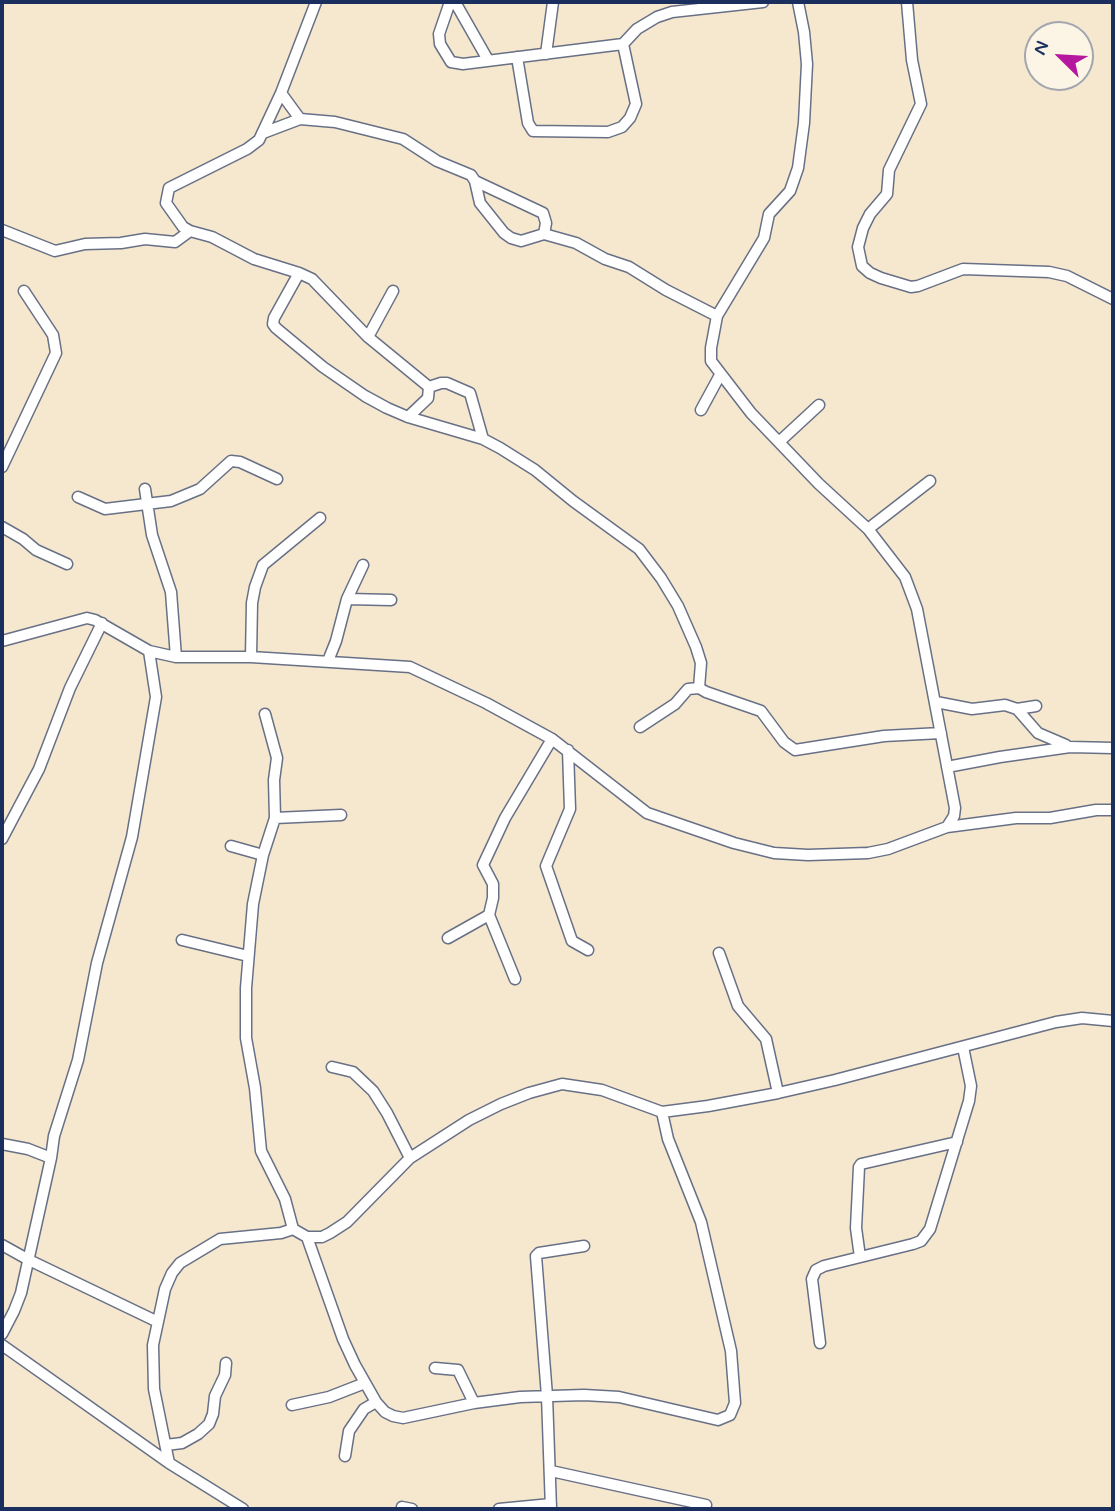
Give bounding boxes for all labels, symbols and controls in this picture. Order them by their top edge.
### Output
north arrow [1024,21,1094,91]
text: N [1027,37,1055,59]

